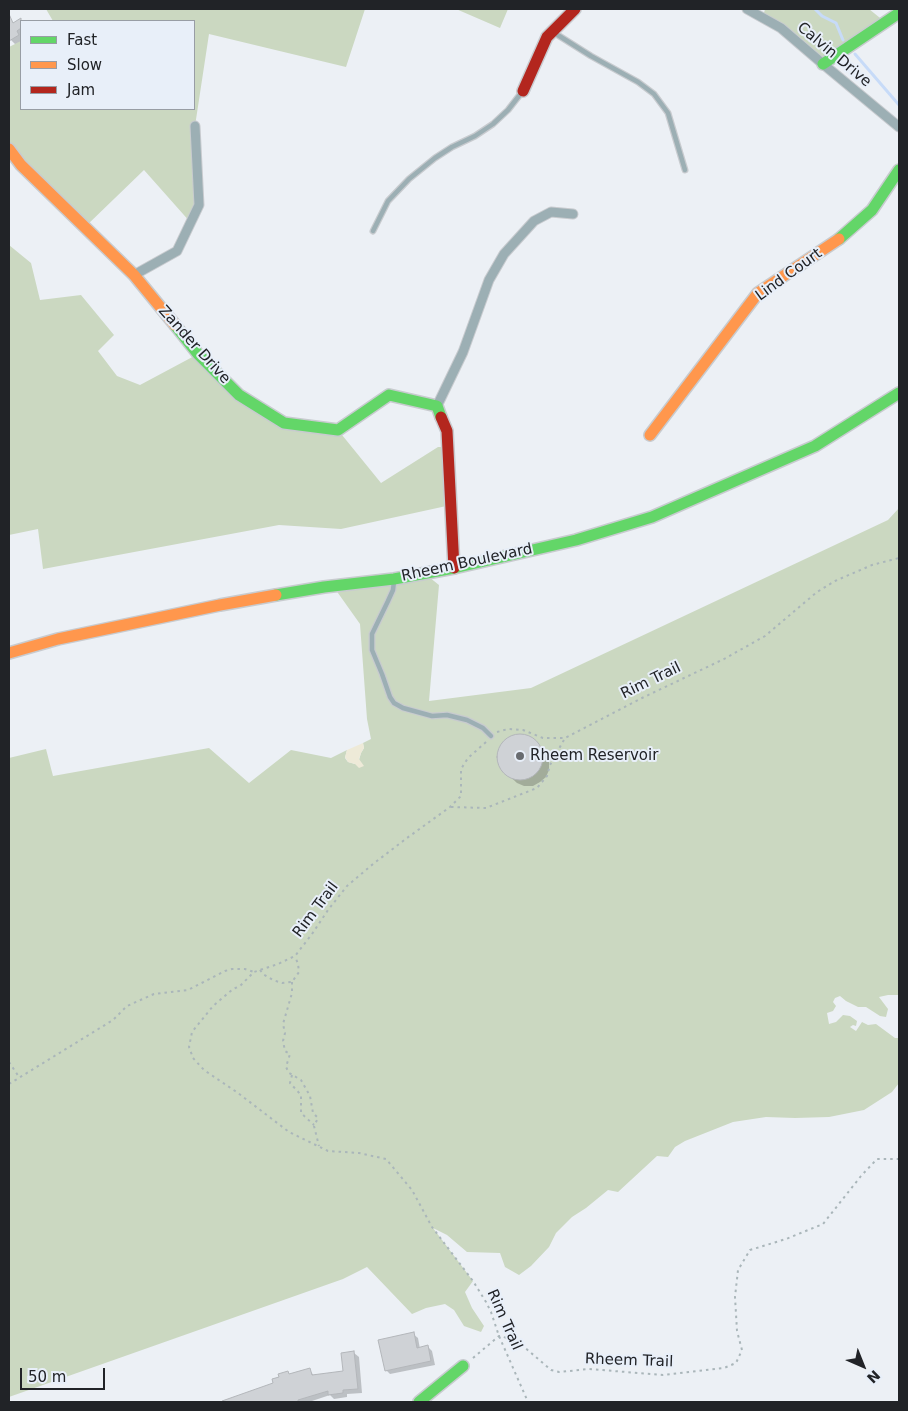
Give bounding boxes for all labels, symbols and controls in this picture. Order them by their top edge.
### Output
street label: Calvin Drive [793,19,875,91]
legend [20,20,195,110]
text: Fast [67,31,97,49]
text: Slow [67,56,102,74]
text: Jam [67,81,95,99]
street label: Lind Court [752,245,826,305]
street label: Zander Drive [154,302,234,388]
street label: Rheem Boulevard [400,540,534,586]
street label: Rim Trail [618,659,684,703]
place label: Rheem Reservoir [530,747,658,765]
marker: Rheem Reservoir [514,750,526,762]
street label: Rim Trail [289,879,343,941]
street label: Rim Trail [483,1287,525,1353]
north arrow [838,1341,888,1391]
street label: Rheem Trail [585,1350,673,1372]
scale bar [22,1358,108,1390]
text: N [864,1367,883,1387]
text: 50 m [28,1368,66,1386]

